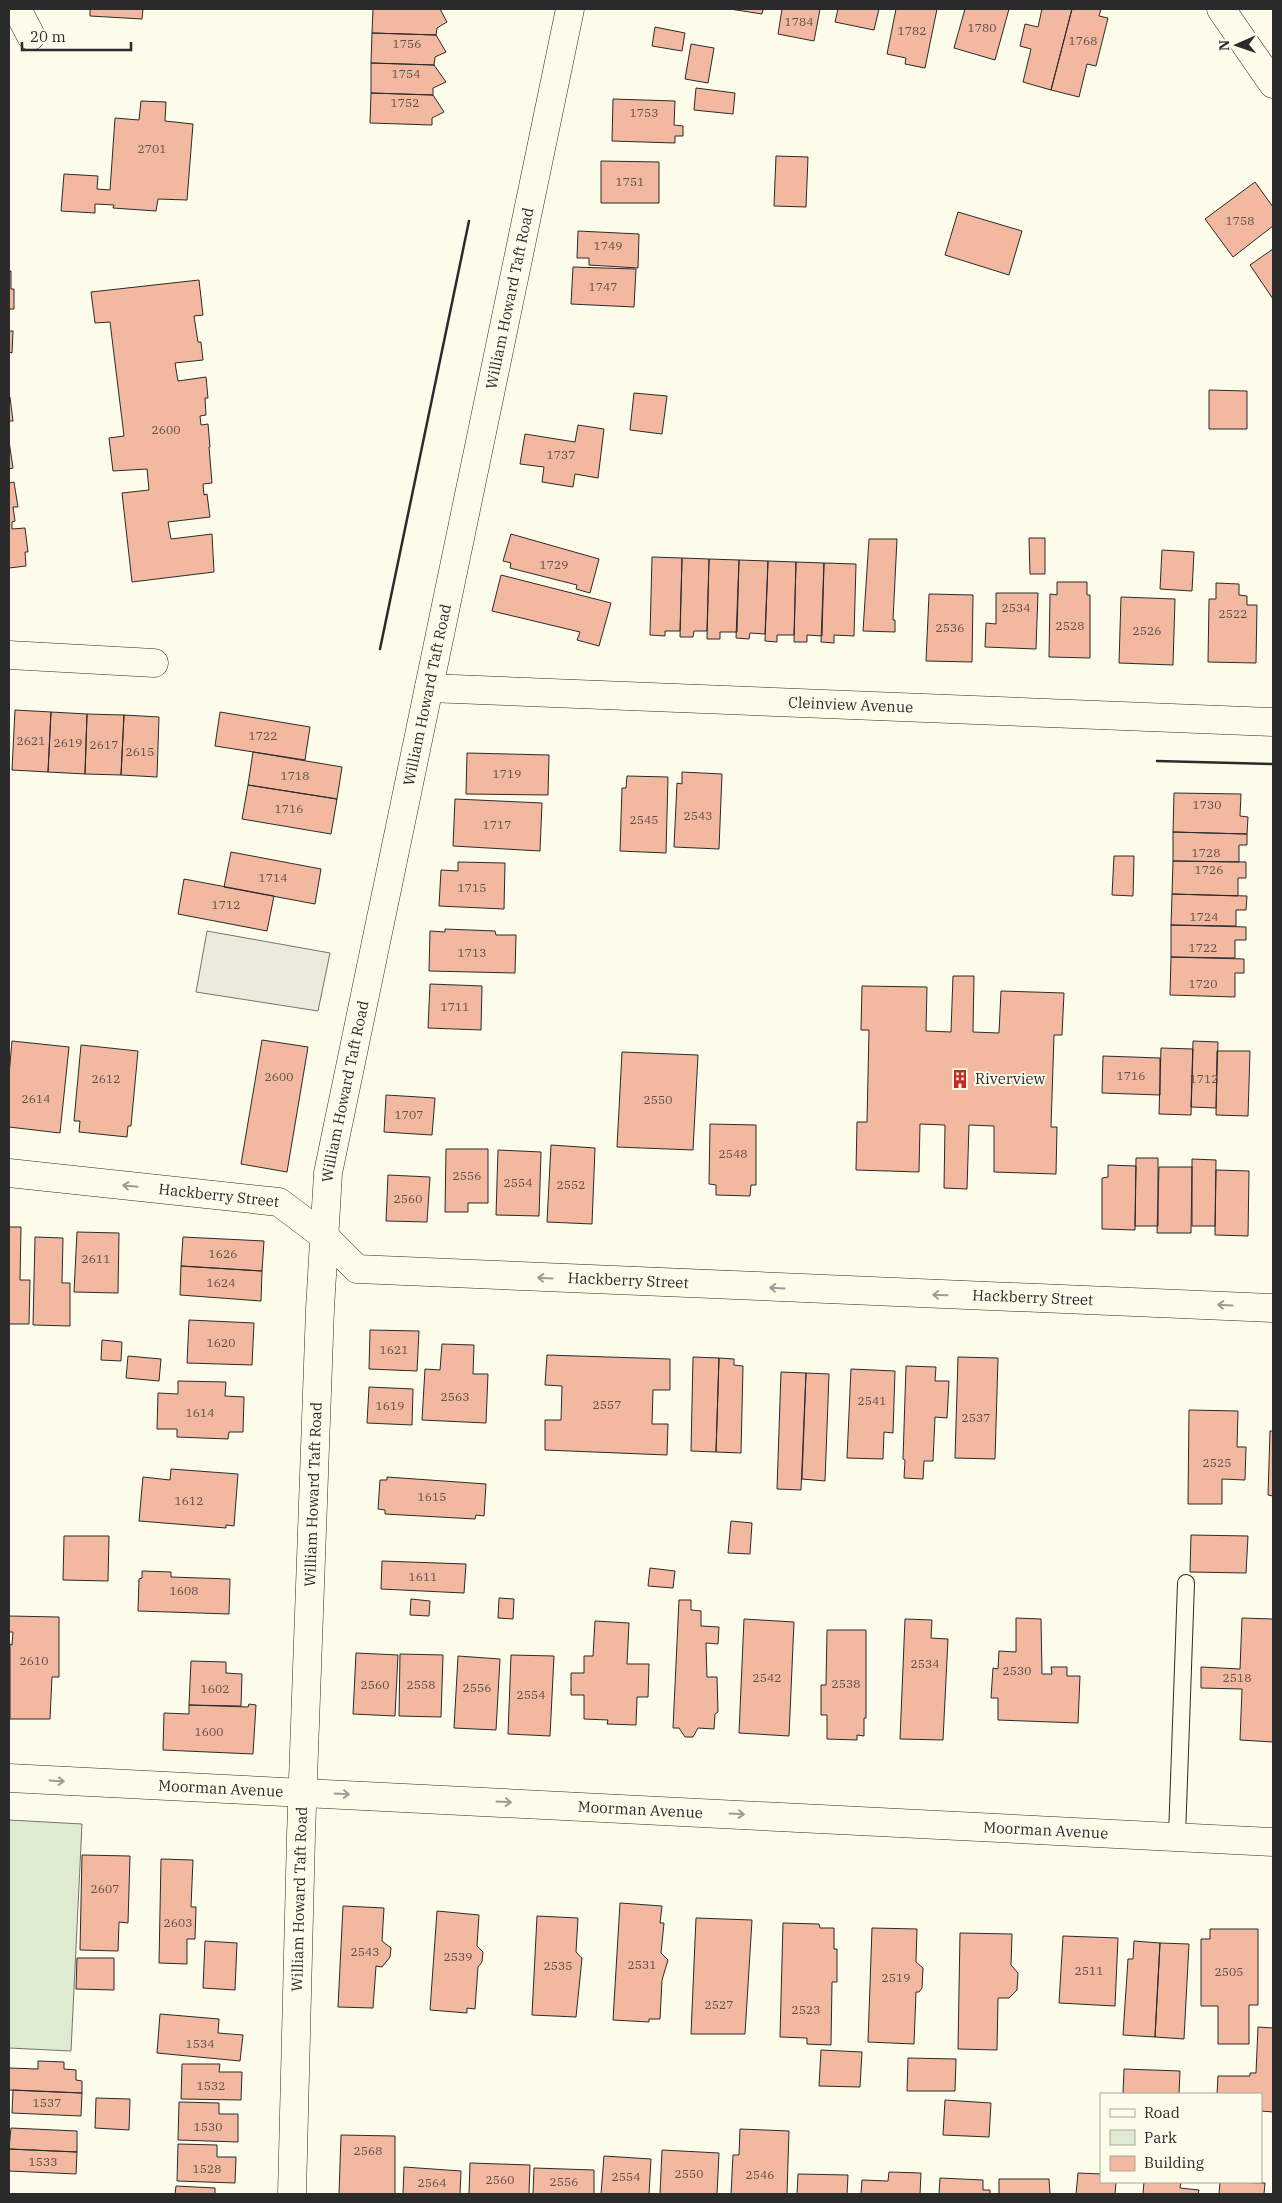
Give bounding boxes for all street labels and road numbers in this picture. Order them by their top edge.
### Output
street label: William Howard Taft Road [481,206,537,391]
street label: William Howard Taft Road [399,602,455,787]
street label: Cleinview Avenue [788,692,914,716]
street label: William Howard Taft Road [317,999,373,1183]
street label: Hackberry Street [158,1179,280,1211]
street label: Hackberry Street [567,1268,689,1292]
street label: Hackberry Street [972,1285,1094,1309]
street label: William Howard Taft Road [300,1402,326,1587]
street label: Moorman Avenue [158,1776,284,1801]
street label: Moorman Avenue [577,1797,703,1822]
street label: William Howard Taft Road [287,1806,311,1992]
street label: Moorman Avenue [983,1817,1109,1843]

